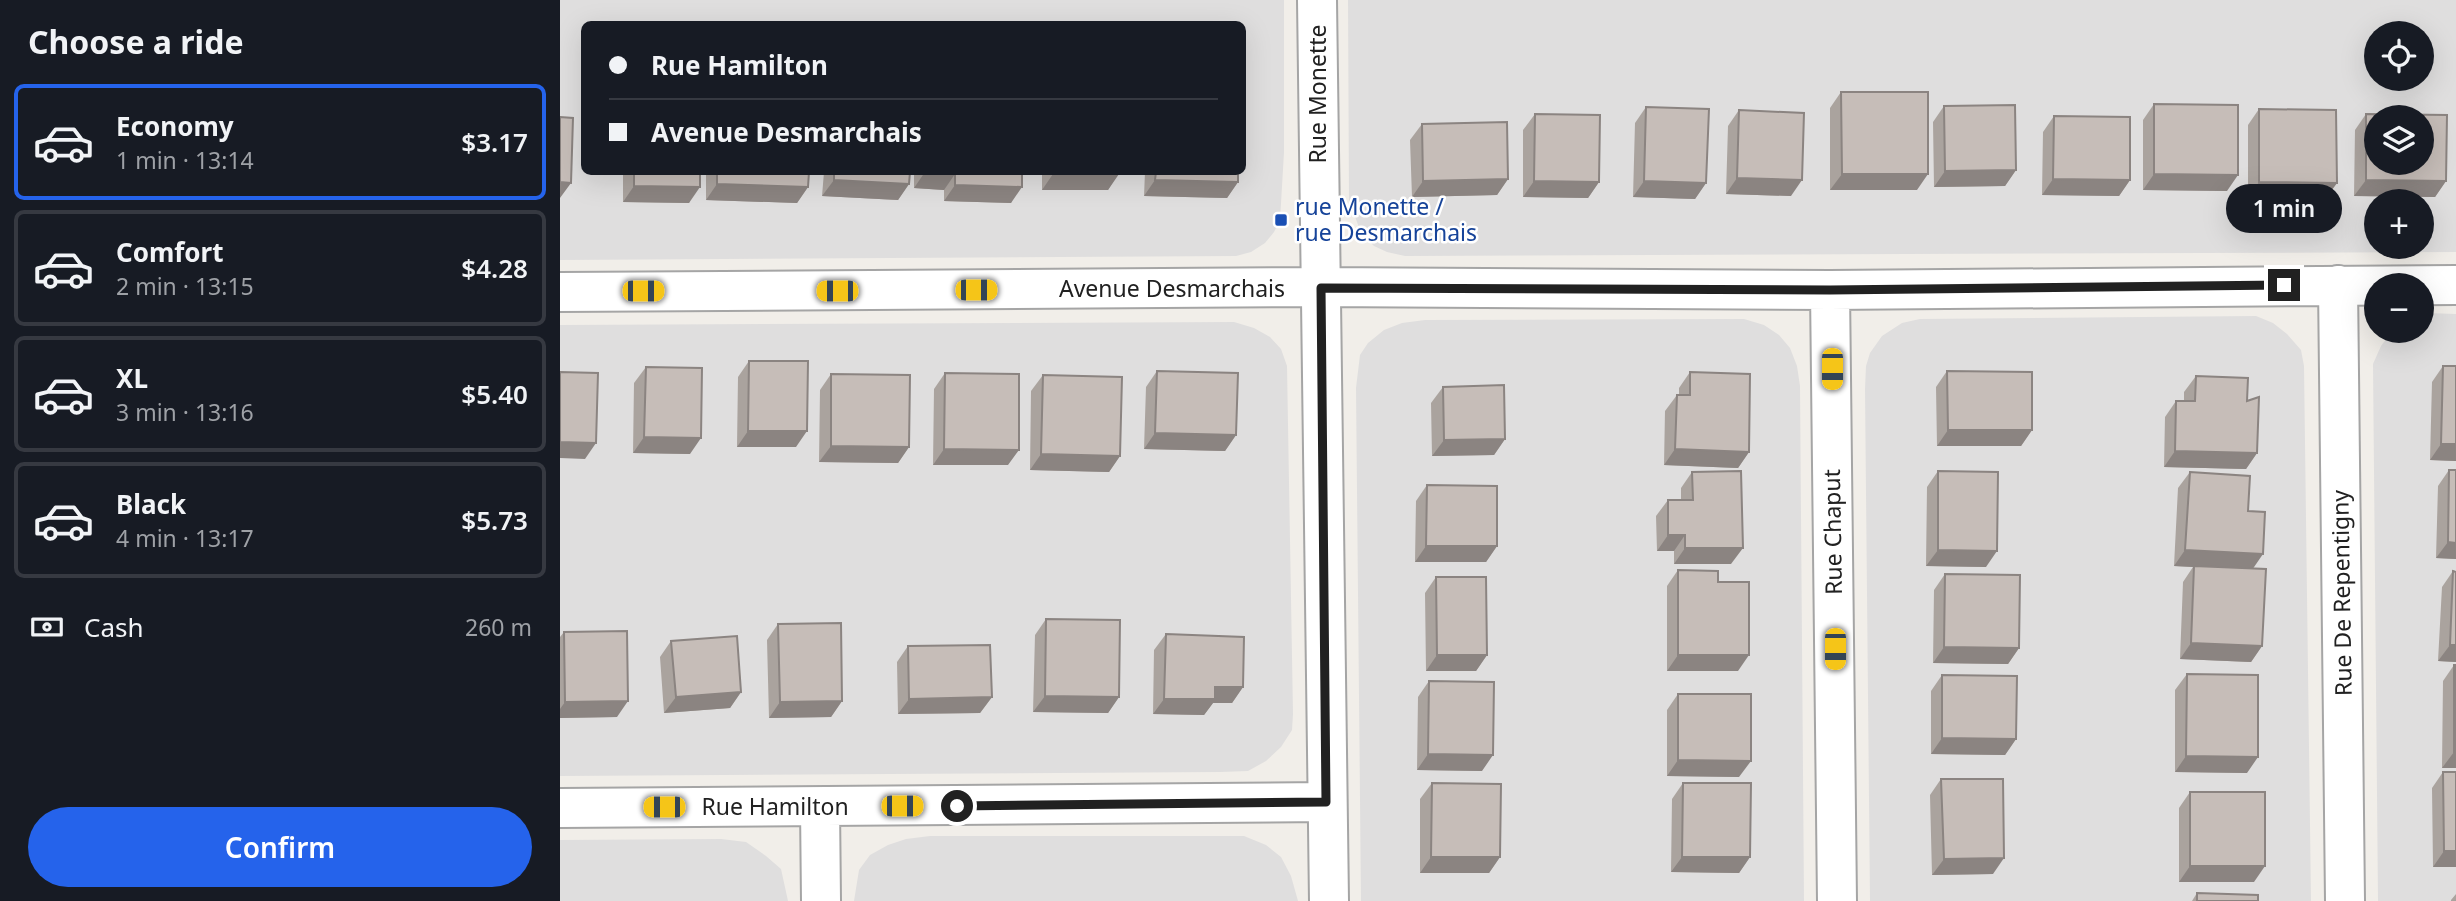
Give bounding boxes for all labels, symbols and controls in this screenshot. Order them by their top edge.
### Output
text: Choose a ride [28,20,244,63]
map controls [2364,21,2434,343]
button: locate [2364,21,2434,91]
street label: Rue Monette [1301,24,1333,164]
text: Rue Hamilton [651,47,828,83]
button: layers [2364,105,2434,175]
text: Economy [116,108,234,144]
icon: car [32,111,95,174]
text: Avenue Desmarchais [651,114,922,150]
text: $3.17 [461,124,528,160]
text: 1 min · 13:14 [116,144,254,176]
callout: 1 min [2226,184,2342,232]
button: + [2364,189,2434,259]
place label: rue Monette / rue Desmarchais [1295,190,1477,248]
text: 1 min [2253,192,2315,224]
marker: rue Monette / rue Desmarchais [1273,212,1289,228]
text: Comfort [116,234,224,270]
icon: car [32,237,95,300]
text: $4.28 [461,250,528,286]
route end [2268,269,2300,301]
text: 2 min · 13:15 [116,270,254,302]
street label: Avenue Desmarchais [1059,272,1285,304]
button: − [2364,273,2434,343]
car [956,280,998,301]
car [623,281,665,302]
car [817,281,859,302]
car [1822,348,1843,390]
text: XL [116,360,148,396]
icon: car [32,363,95,426]
text: $5.40 [461,376,528,412]
text: 3 min · 13:16 [116,396,254,428]
street label: Rue Chaput [1815,469,1849,595]
text: Black [116,486,186,522]
icon: car [32,489,95,552]
street label: Rue De Repentigny [2323,489,2359,696]
text: $5.73 [461,502,528,538]
text: 4 min · 13:17 [116,522,254,554]
icon: cash [28,608,66,646]
text: Cash [84,609,144,645]
text: 260 m [465,611,532,643]
car [1825,628,1846,670]
street label: Rue Hamilton [701,790,849,822]
route start [941,790,973,822]
car [882,796,924,817]
car [644,797,686,818]
button: Confirm [28,807,532,887]

